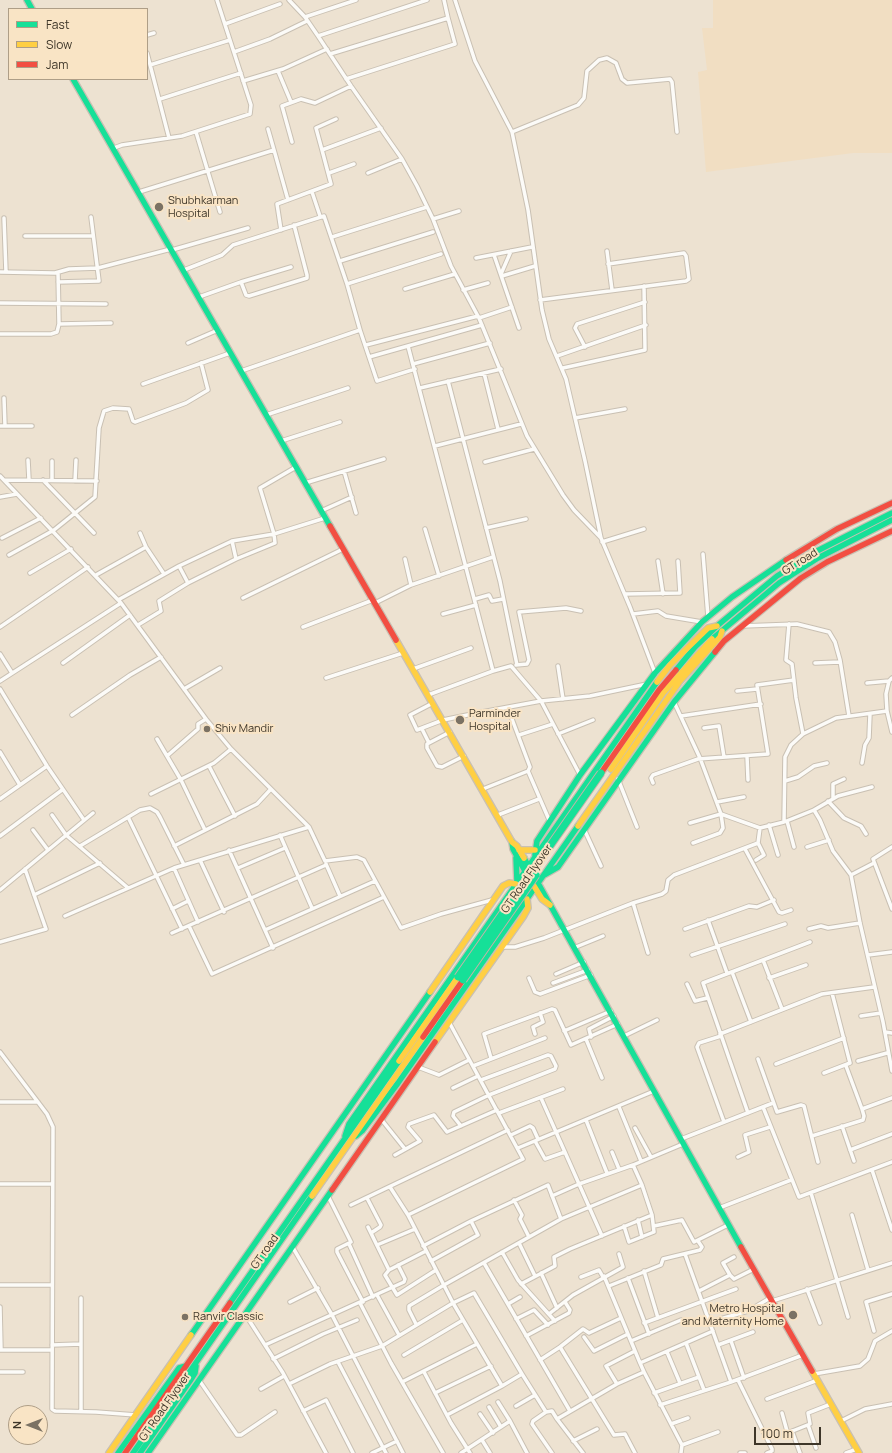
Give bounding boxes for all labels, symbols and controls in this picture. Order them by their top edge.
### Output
legend [8,8,148,80]
text: Fast [46,16,70,33]
text: Slow [46,36,72,53]
text: Jam [46,56,68,73]
place label: Shubhkarman Hospital [168,194,238,220]
marker: Shubhkarman Hospital [153,201,165,213]
street label: GT road [780,546,820,578]
place label: Parminder Hospital [469,707,521,733]
marker: Parminder Hospital [454,714,466,726]
place label: Shiv Mandir [215,722,274,736]
marker: Shiv Mandir [202,724,212,734]
street label: GT Road Flyover [499,842,555,916]
street label: GT road [248,1232,282,1272]
place label: Metro Hospital and Maternity Home [682,1302,784,1328]
marker: Metro Hospital and Maternity Home [787,1309,799,1321]
place label: Ranvir Classic [193,1310,264,1324]
marker: Ranvir Classic [180,1312,190,1322]
street label: GT Road Flyover [137,1370,193,1444]
north arrow [8,1405,48,1445]
scale bar [756,1419,823,1445]
text: N [9,1421,24,1429]
text: 100 m [761,1425,793,1442]

